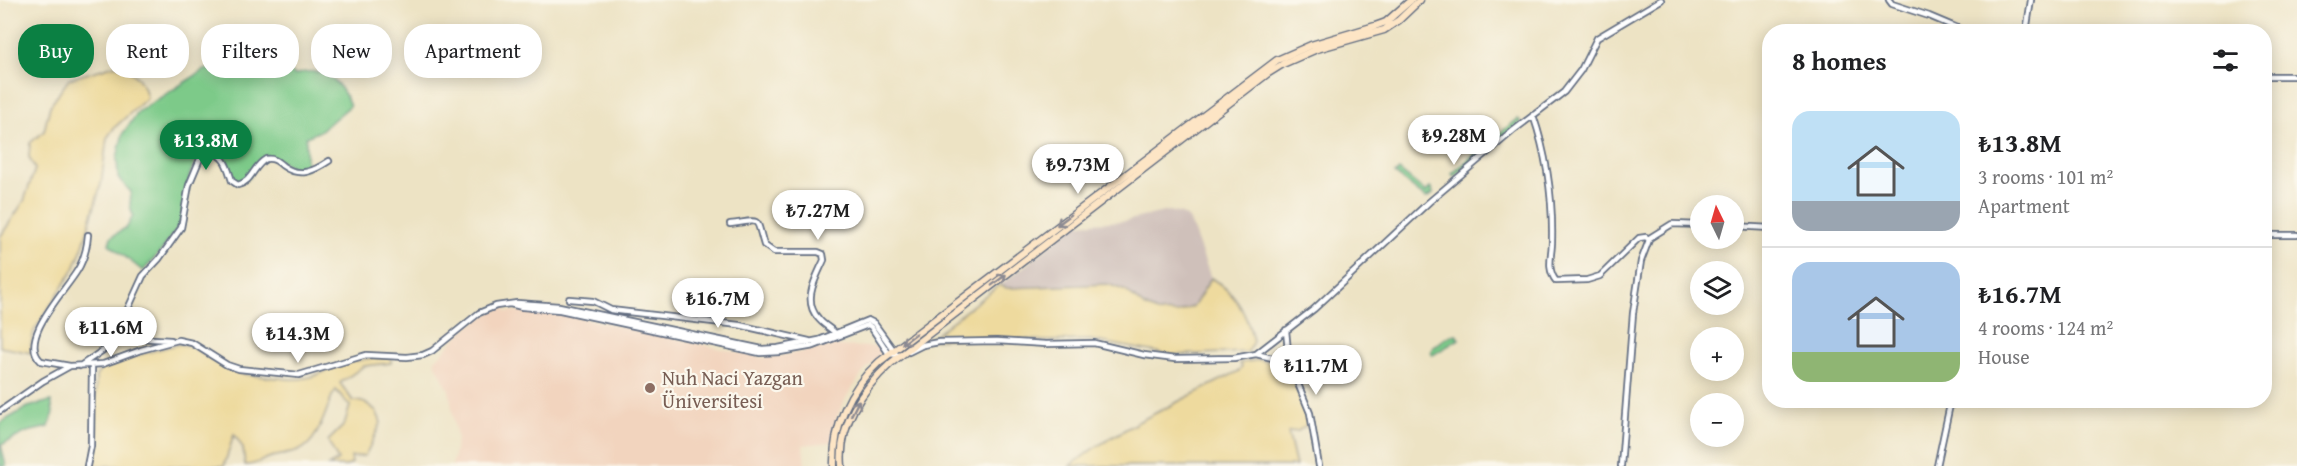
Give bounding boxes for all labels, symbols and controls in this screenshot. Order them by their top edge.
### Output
chip: Buy [18,24,94,78]
chip: Rent [106,24,189,78]
chip: Filters [201,24,299,78]
chip: New [311,24,392,78]
chip: Apartment [404,24,542,78]
text: 8 homes [1792,41,1887,80]
icon: filters [2209,44,2242,77]
pin: ₺9.28M [1405,115,1503,166]
pin: ₺13.8M [157,120,255,171]
text: ₺9.28M [1422,120,1486,149]
text: ₺13.8M [1978,123,2062,162]
text: ₺13.8M [174,125,238,154]
icon: home [1840,135,1912,207]
pin: ₺9.73M [1029,144,1127,195]
text: ₺9.73M [1046,149,1110,178]
text: 3 rooms · 101 m² [1978,162,2113,191]
pin: ₺7.27M [769,190,867,241]
text: Apartment [1978,191,2070,220]
text: ₺7.27M [786,195,850,224]
north arrow [1690,195,1744,249]
map controls [1690,195,1744,447]
one-way arrow [1057,214,1073,227]
button: layers [1690,261,1744,315]
one-way arrow [991,273,1007,286]
text: ₺16.7M [1978,274,2062,313]
pin: ₺16.7M [669,278,767,329]
text: ₺16.7M [686,283,750,312]
icon: home [1840,286,1912,358]
pin: ₺11.6M [62,307,160,358]
text: ₺11.6M [79,312,143,341]
pin: ₺14.3M [249,313,347,364]
text: 4 rooms · 124 m² [1978,313,2113,342]
text: ₺14.3M [266,318,330,347]
button: + [1690,327,1744,381]
one-way arrow [902,332,918,345]
text: House [1978,342,2030,371]
pin: ₺11.7M [1267,345,1365,396]
text: ₺11.7M [1284,350,1348,379]
place label: Nuh Naci Yazgan Üniversitesi [662,363,803,415]
marker: Nuh Naci Yazgan Üniversitesi [643,381,657,395]
button: − [1690,393,1744,447]
one-way arrow [850,400,861,418]

